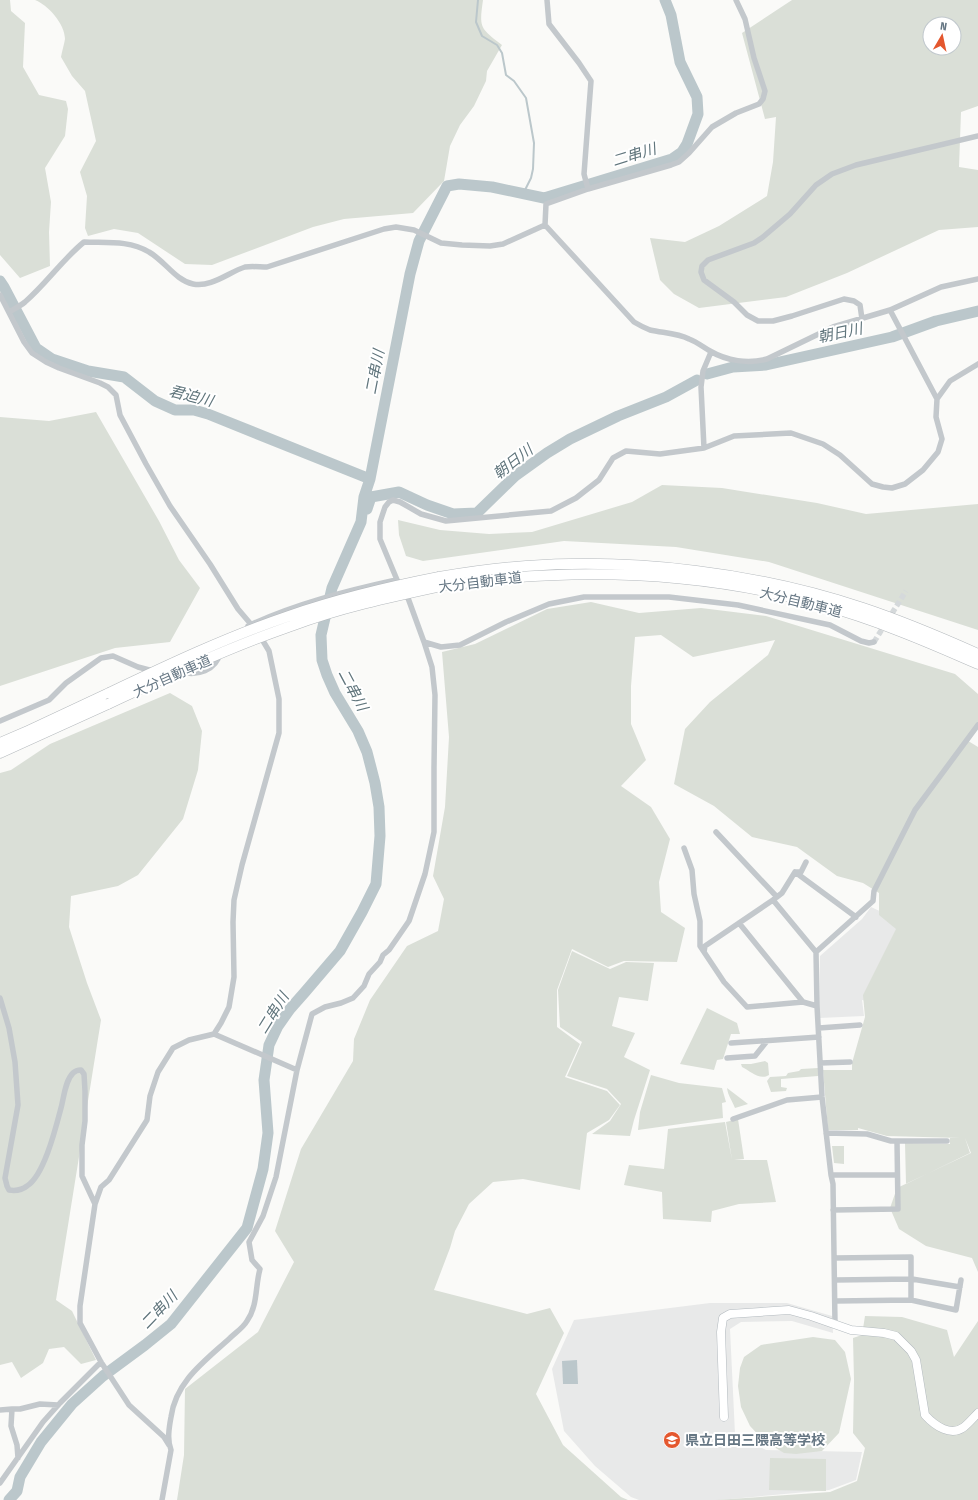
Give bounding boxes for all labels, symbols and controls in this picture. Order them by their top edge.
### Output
north arrow [922,16,962,56]
text: N [939,20,948,34]
water label: 二串川 [610,139,660,170]
water label: 朝日川 [816,319,866,346]
water label: 二串川 [362,346,389,396]
water label: 君迫川 [167,382,217,411]
water label: 朝日川 [490,440,538,483]
street label: 大分自動車道 [437,569,523,596]
street label: 大分自動車道 [758,584,844,621]
street label: 大分自動車道 [130,652,214,701]
water label: 二串川 [334,666,372,716]
water label: 二串川 [253,987,294,1037]
water label: 二串川 [137,1286,182,1332]
school or university icon: 県立日田三隈高等学校 [662,1430,682,1450]
place label: 県立日田三隈高等学校 [685,1432,825,1449]

